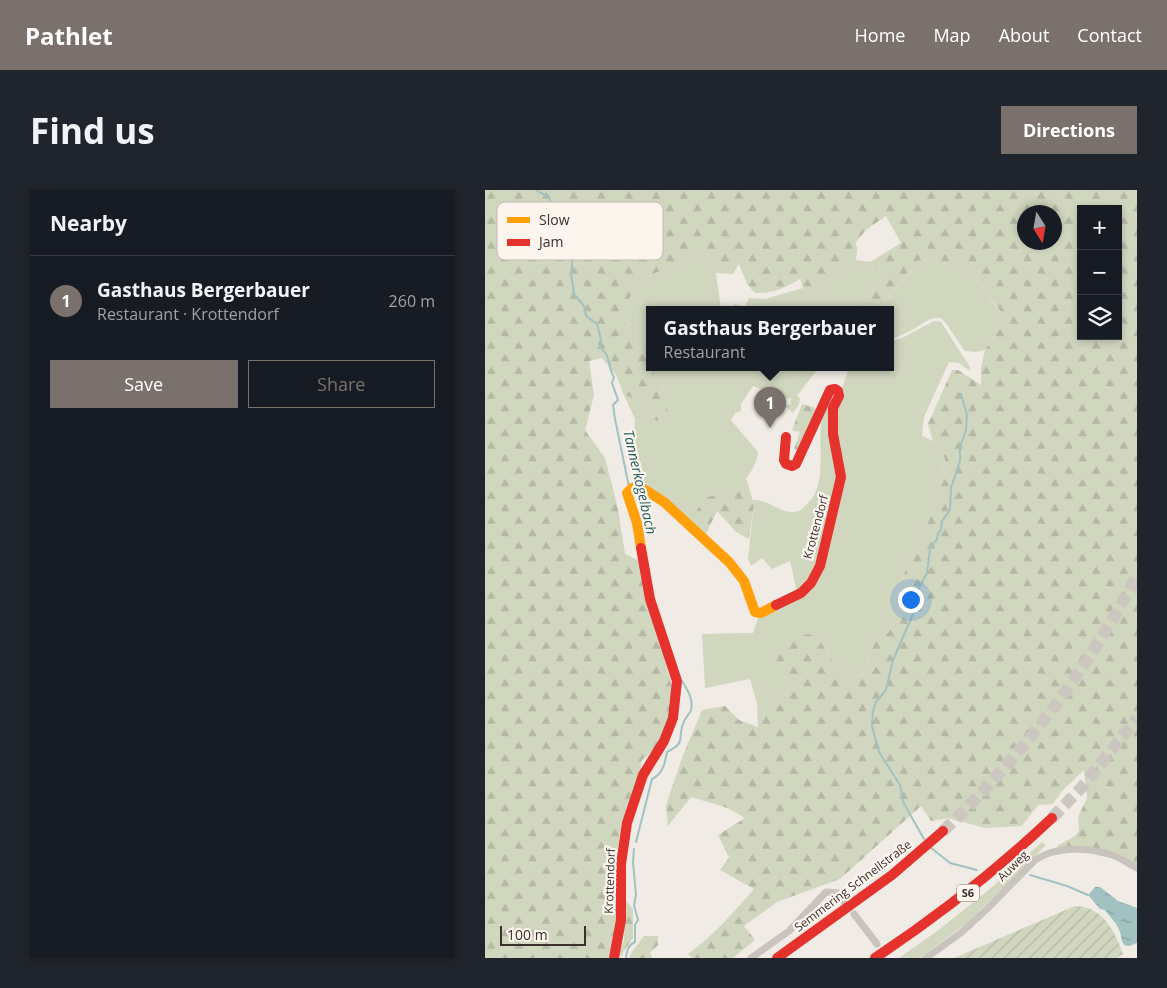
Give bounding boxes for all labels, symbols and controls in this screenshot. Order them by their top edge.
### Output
text: Pathlet [25,19,113,52]
text: Home [855,23,905,47]
text: Map [933,23,971,47]
text: About [999,23,1049,47]
text: Contact [1077,23,1142,47]
button: Directions [1001,106,1137,154]
text: Find us [30,107,155,154]
legend [497,202,663,260]
north arrow [1017,205,1062,250]
map controls [1077,205,1122,340]
button: + [1077,205,1122,250]
text: Nearby [50,209,127,237]
text: Slow [539,210,570,229]
text: Jam [537,232,564,251]
button: − [1077,250,1122,295]
text: Gasthaus Bergerbauer [97,277,310,303]
text: 1 [61,290,71,312]
text: 260 m [389,290,435,312]
button: layers [1077,295,1122,340]
text: Restaurant · Krottendorf [97,303,279,325]
popup [646,306,894,371]
text: Gasthaus Bergerbauer [664,315,876,341]
text: Restaurant [664,341,745,363]
button: Save [50,360,238,408]
button: Share [248,360,435,408]
pin: 1 [754,387,786,428]
water label: Tannerkogelbach [619,428,662,536]
street label: Krottendorf [799,492,832,561]
your location [898,587,924,613]
street label: Semmering Schnellstraße [791,836,915,935]
street label: Auweg [993,846,1032,885]
street label: Krottendorf [600,847,619,914]
road number: S6 [957,884,979,901]
scale bar [500,923,586,946]
text: 100 m [507,925,548,944]

